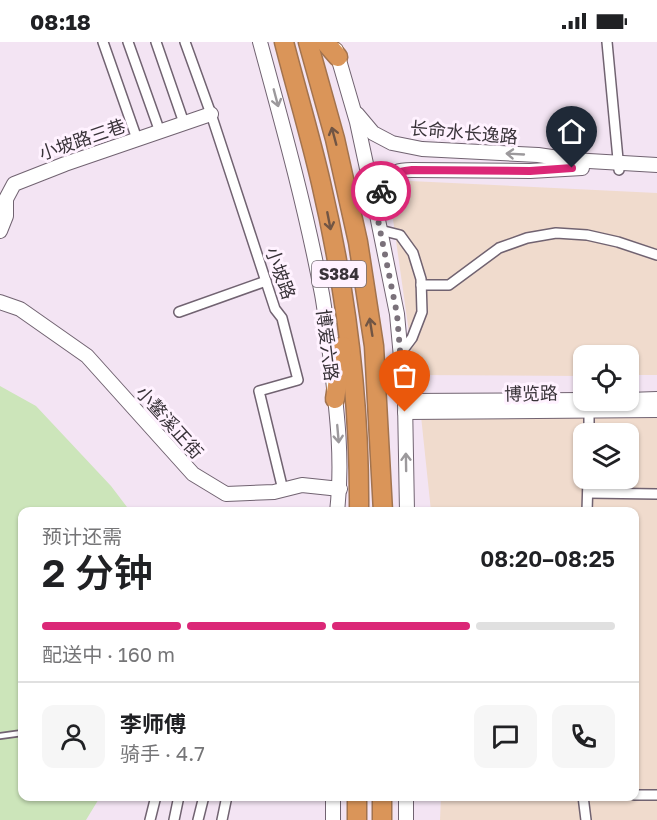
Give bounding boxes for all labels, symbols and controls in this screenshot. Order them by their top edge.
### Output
text: 08:18 [30,8,91,35]
one-way arrow [270,89,282,108]
pin [546,106,597,168]
street label: 小坡路三巷 [36,114,128,164]
icon: home [555,115,588,148]
street label: 长命水长逸路 [409,116,519,148]
one-way arrow [327,127,339,146]
one-way arrow [505,149,525,160]
courier [351,161,411,221]
icon: bike [365,175,398,208]
one-way arrow [324,211,335,230]
street label: 小坡路 [261,244,301,302]
road number: S384 [312,261,366,287]
street label: 博爱六路 [313,308,343,382]
one-way arrow [365,318,376,338]
map controls [573,345,639,489]
button: locate [573,345,639,411]
pin [379,350,430,412]
icon: bag [388,359,421,392]
street label: 小鳌溪正街 [132,381,208,463]
street label: 博览路 [504,382,558,404]
button: layers [573,423,639,489]
one-way arrow [333,424,344,444]
one-way arrow [400,452,412,472]
text: 预计还需 [42,524,122,548]
text: 08:20–08:25 [480,545,615,572]
text: 2 分钟 [42,549,153,596]
text: 配送中 · 160 m [42,642,175,666]
button: person [42,705,105,768]
button: chat [474,705,537,768]
button: phone [552,705,615,768]
text: 李师傅 [120,710,186,737]
text: 骑手 · 4.7 [120,741,205,765]

